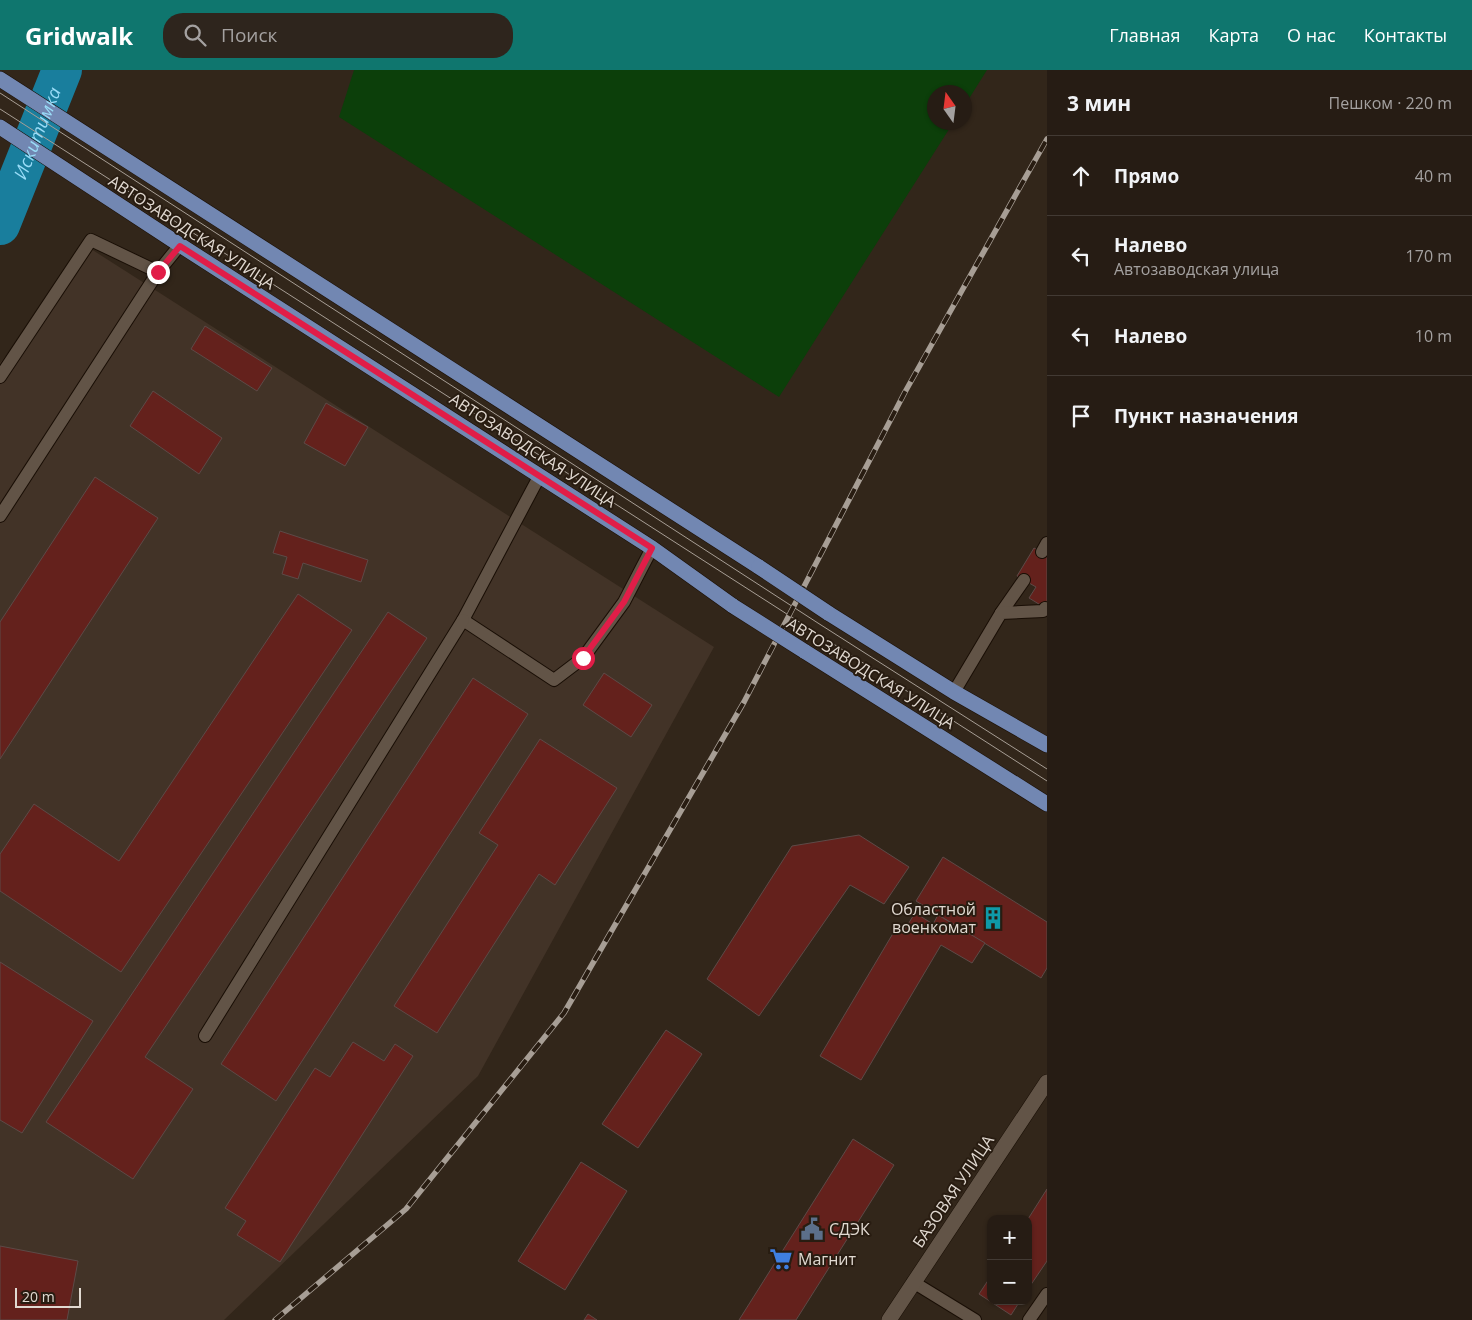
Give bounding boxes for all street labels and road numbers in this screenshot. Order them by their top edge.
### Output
street label: АВТОЗАВОДСКАЯ УЛИЦА [105,170,280,295]
street label: АВТОЗАВОДСКАЯ УЛИЦА [446,388,621,513]
street label: АВТОЗАВОДСКАЯ УЛИЦА [783,612,960,734]
street label: БАЗОВАЯ УЛИЦА [907,1130,999,1252]

